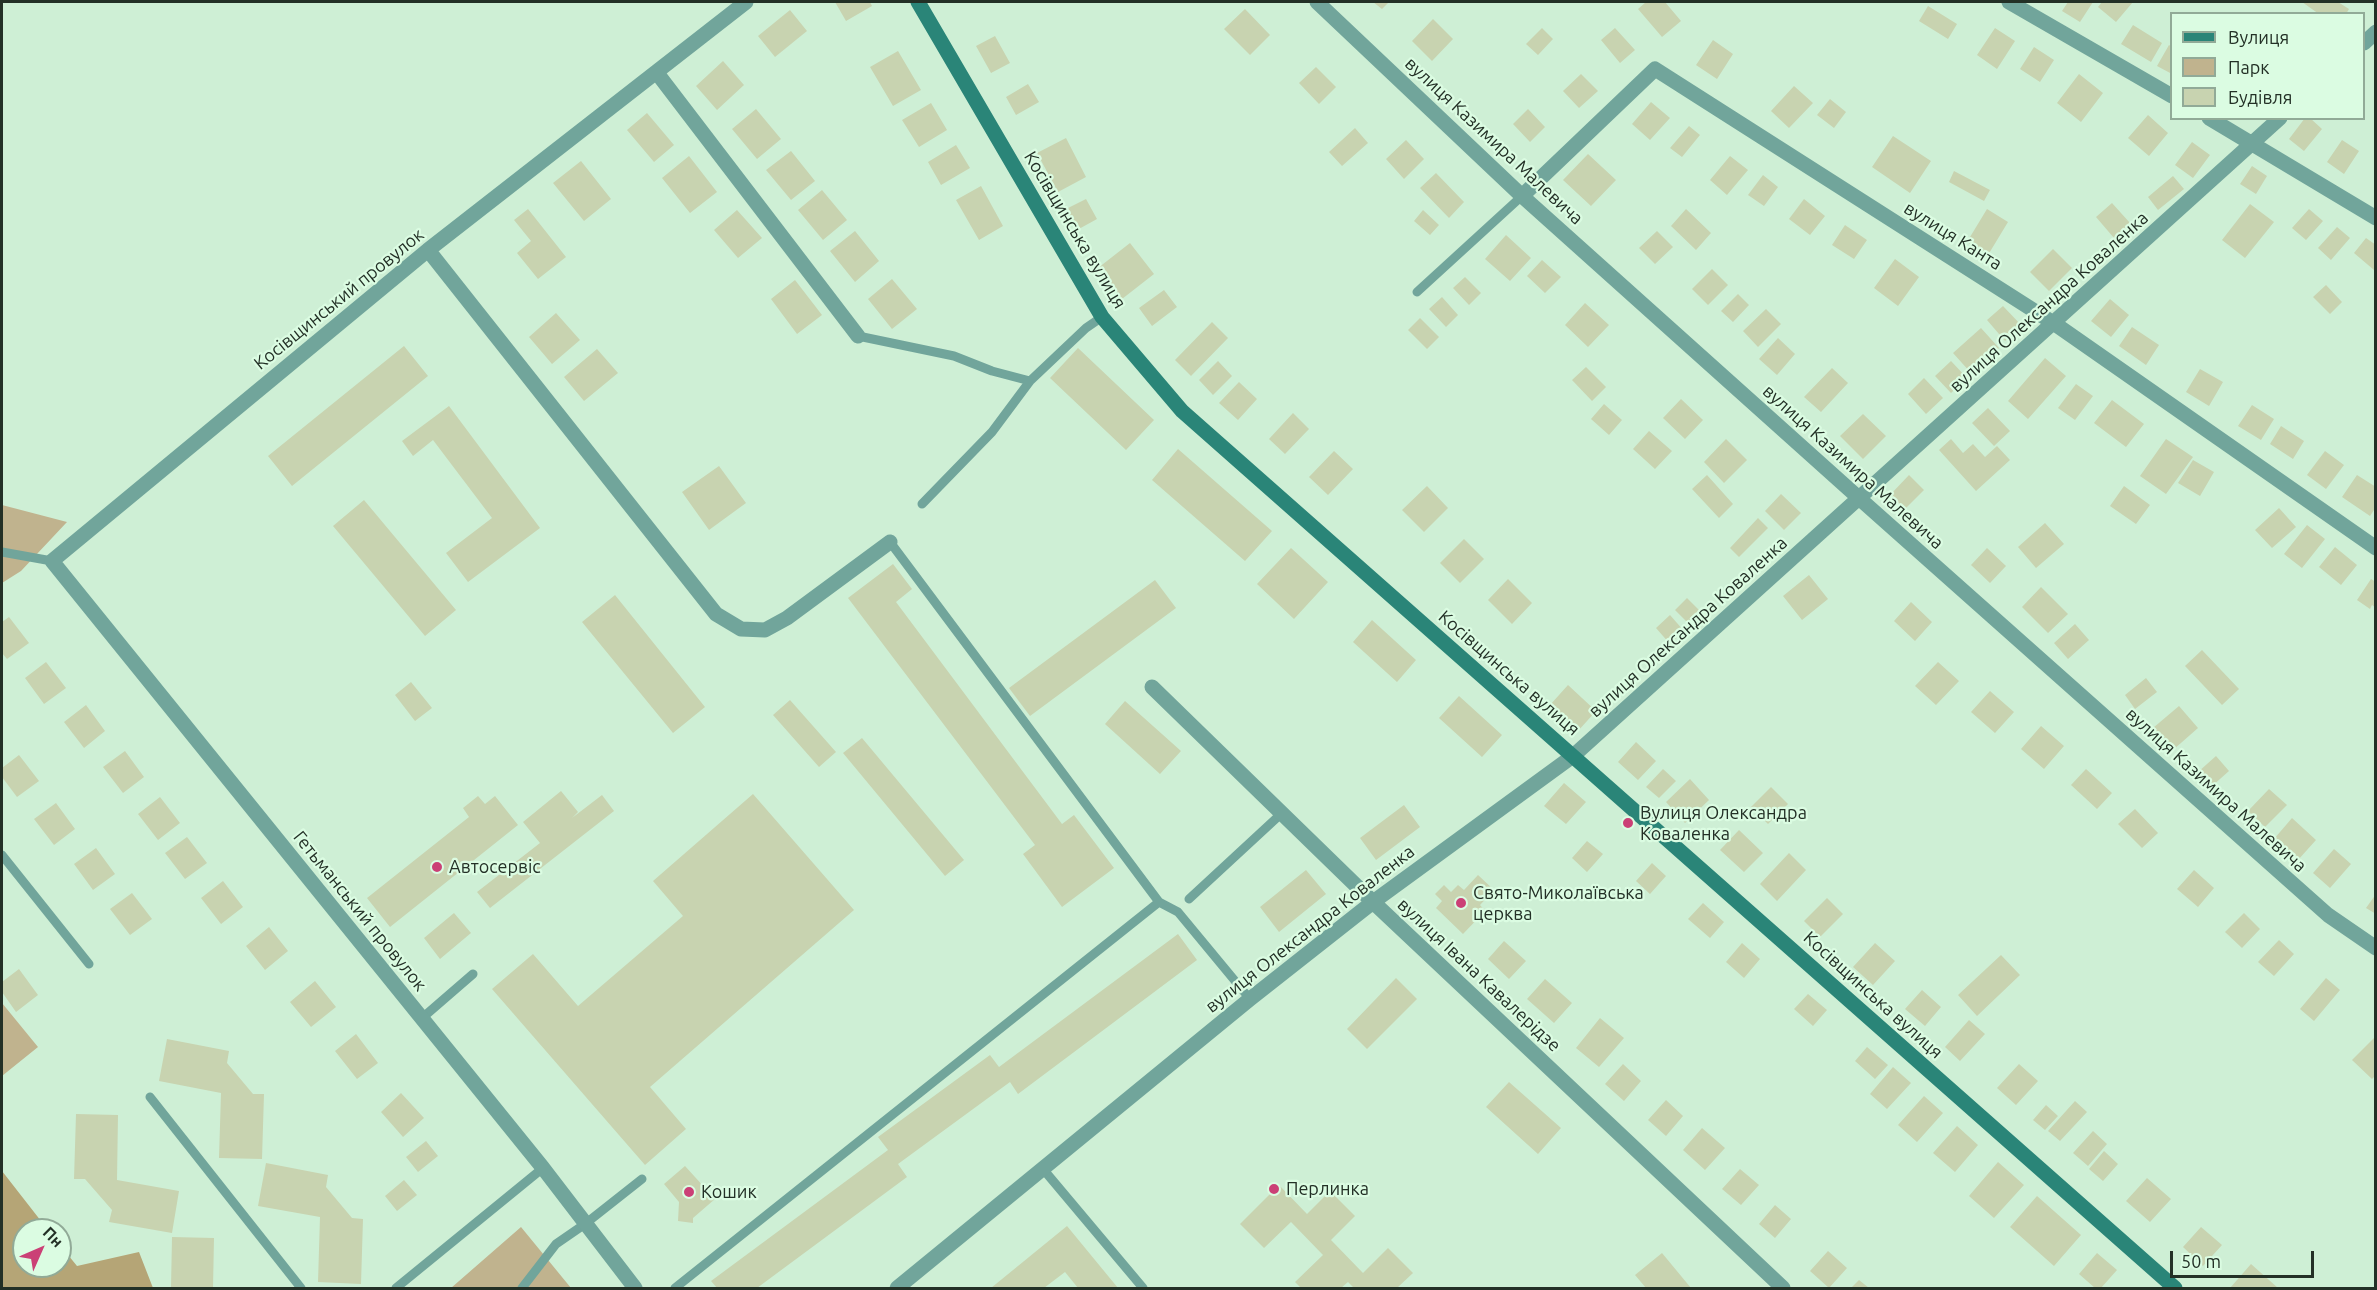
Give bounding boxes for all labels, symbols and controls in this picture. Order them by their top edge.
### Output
legend [2170,12,2365,120]
text: Вулиця [2228,27,2289,47]
street label: вулиця Казимира Малевича [1401,53,1587,229]
text: Парк [2228,57,2269,77]
text: Будівля [2228,87,2293,107]
street label: Косівщинська вулиця [1019,147,1131,313]
street label: вулиця Канта [1900,197,2006,275]
street label: вулиця Олександра Коваленка [1945,207,2153,397]
street label: Косівщинський провулок [250,224,428,374]
street label: вулиця Казимира Малевича [1758,380,1948,554]
street label: вулиця Олександра Коваленка [1584,532,1792,722]
street label: Косівщинська вулиця [1434,606,1584,740]
street label: вулиця Казимира Малевича [2121,703,2311,877]
place label: Вулиця Олександра Коваленка [1640,802,1807,844]
marker: Вулиця Олександра Коваленка [1621,816,1635,830]
street label: Гетьманський провулок [289,827,431,995]
street label: вулиця Олександра Коваленка [1201,841,1419,1017]
place label: Автосервіс [449,856,541,878]
marker: Автосервіс [430,860,444,874]
place label: Свято-Миколаївська церква [1473,882,1644,924]
street label: вулиця Івана Кавалерідзе [1393,894,1565,1056]
marker: Свято-Миколаївська церква [1454,896,1468,910]
street label: Косівщинська вулиця [1799,927,1947,1063]
place label: Перлинка [1286,1178,1369,1200]
place label: Кошик [701,1181,757,1203]
marker: Перлинка [1267,1182,1281,1196]
marker: Кошик [682,1185,696,1199]
north arrow [12,1218,72,1278]
text: Пн [40,1223,67,1250]
scale bar [2173,1239,2317,1277]
text: 50 m [2181,1251,2221,1271]

